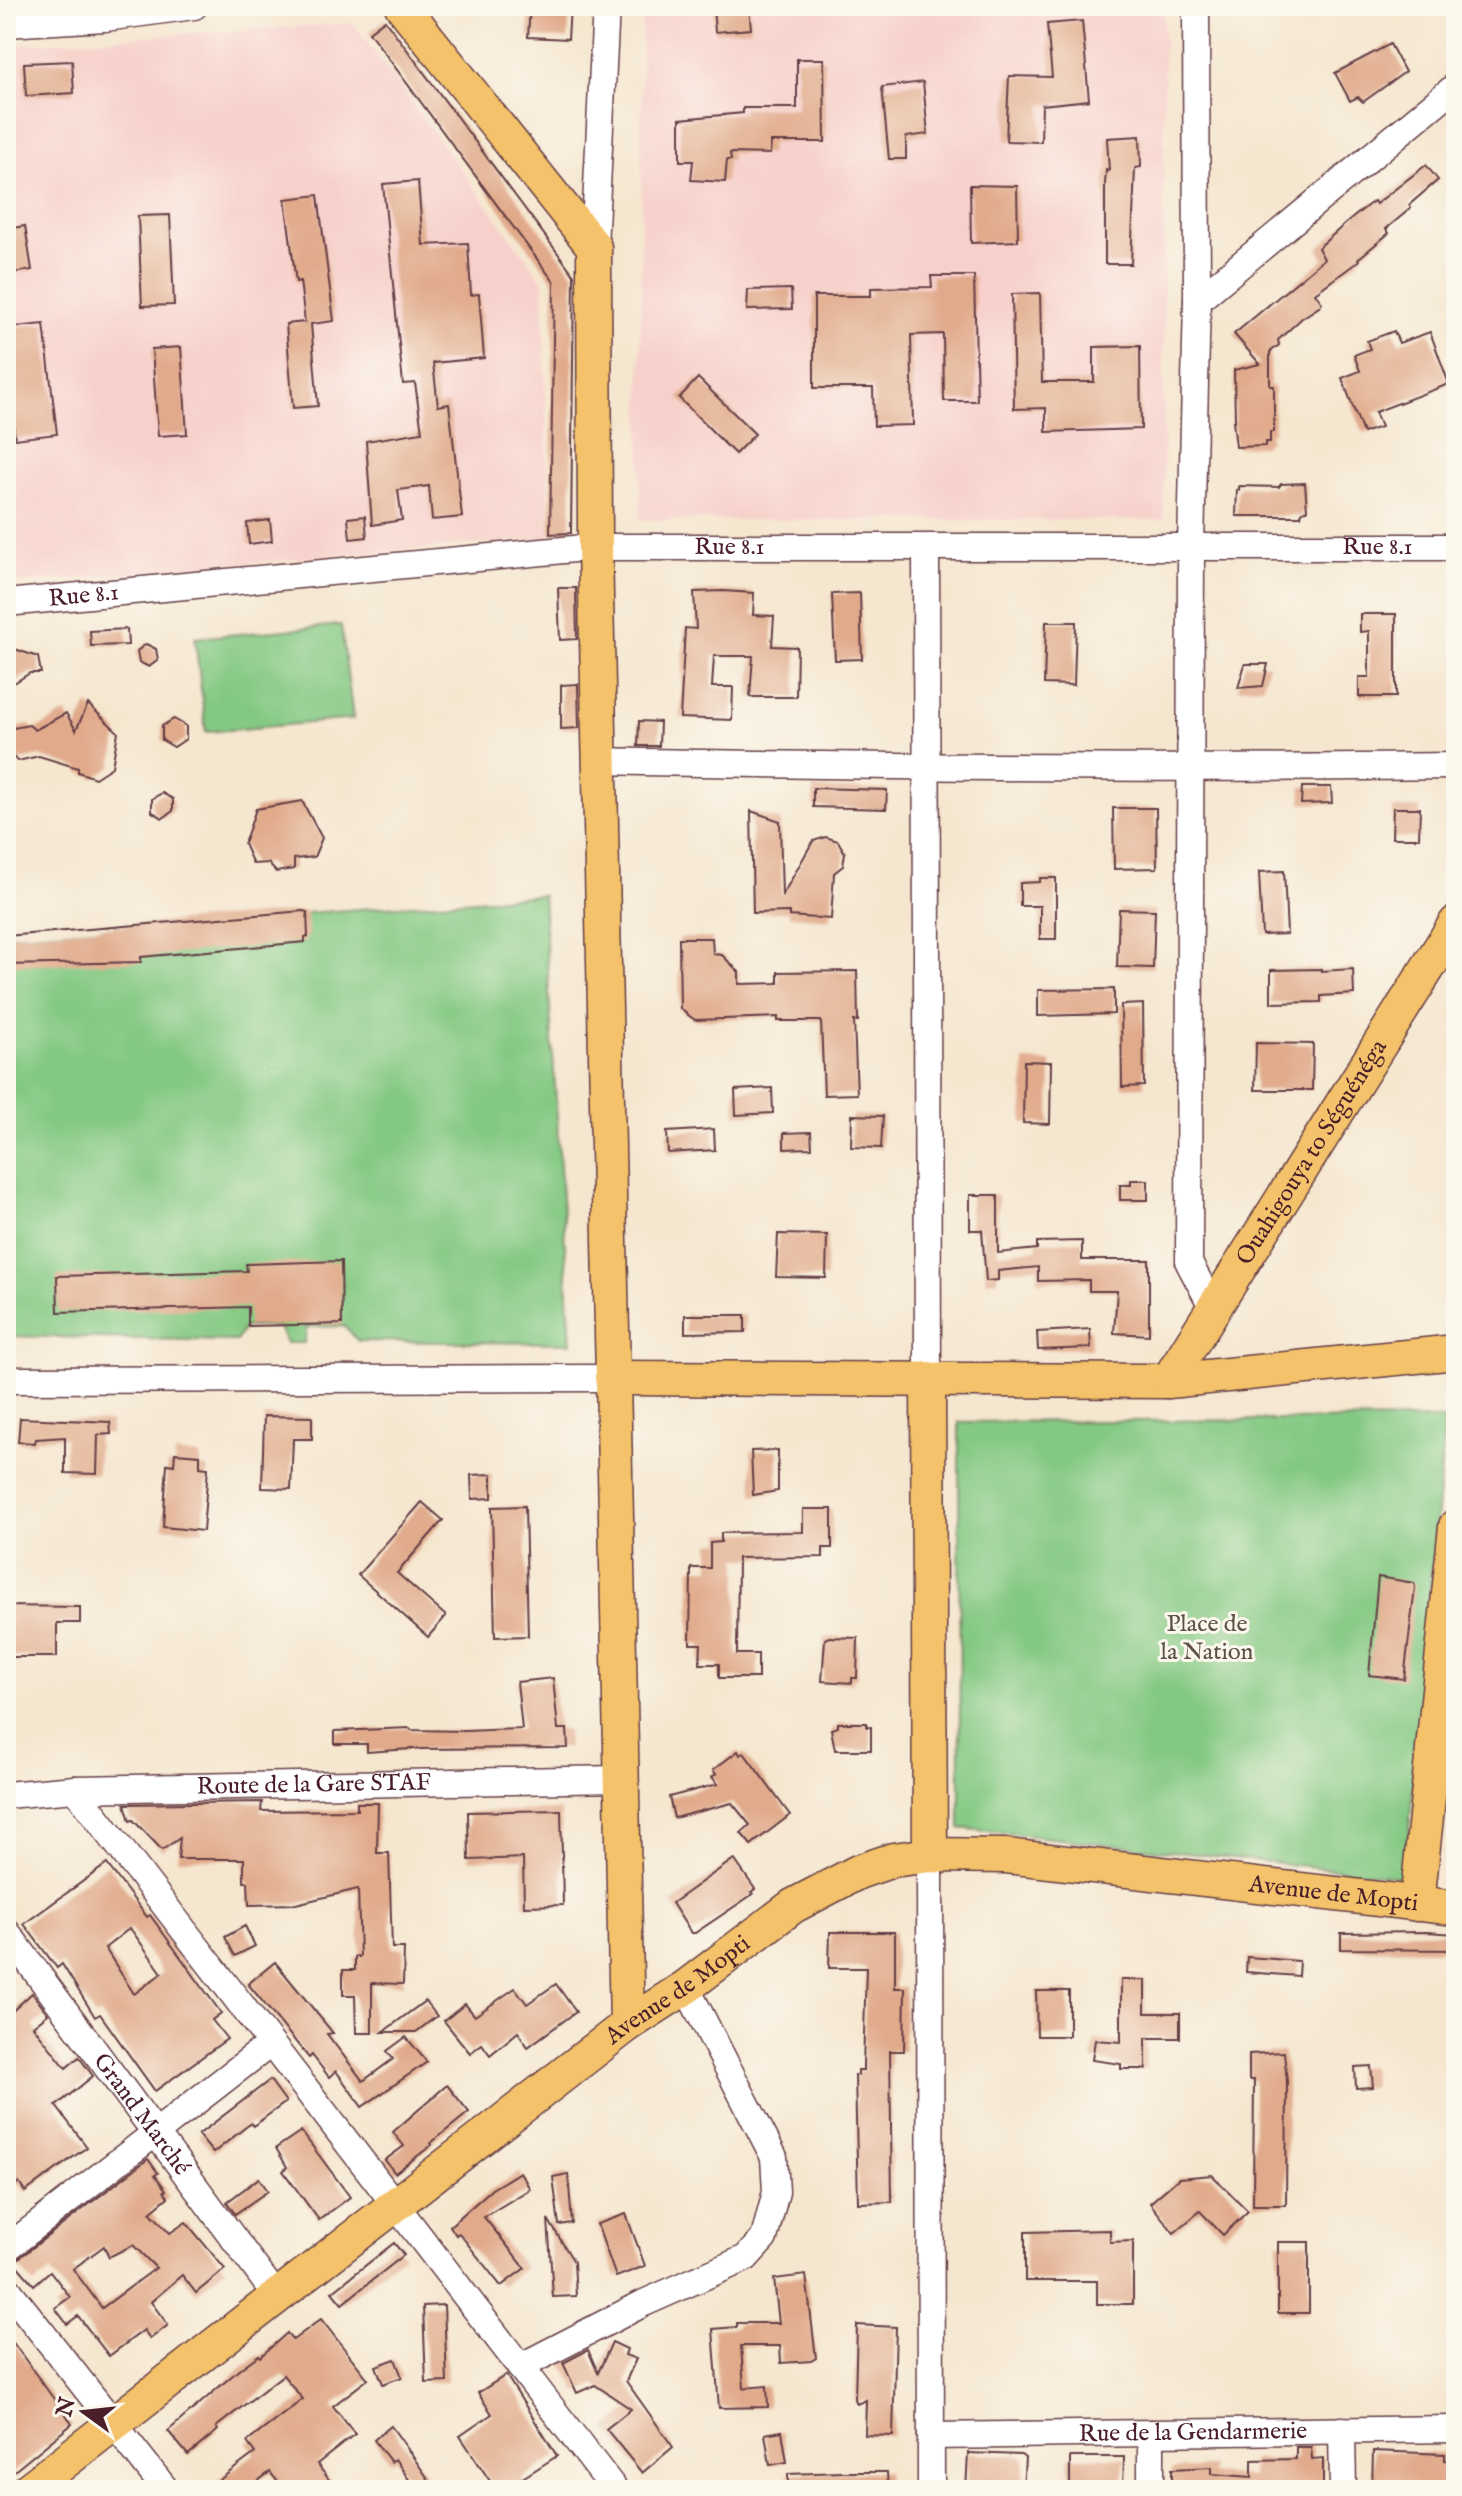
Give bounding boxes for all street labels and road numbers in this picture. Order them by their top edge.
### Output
street label: Rue 8.1 [694,532,765,563]
street label: Rue 8.1 [1342,532,1413,563]
street label: Rue 8.1 [47,577,120,614]
street label: Ouahigouya to Séguénéga [1229,1033,1395,1271]
street label: Route de la Gare STAF [196,1767,431,1802]
street label: Avenue de Mopti [1246,1869,1420,1919]
street label: Avenue de Mopti [598,1928,757,2052]
street label: Grand Marché [86,2047,197,2182]
street label: Rue de la Gendarmerie [1078,2415,1307,2450]

